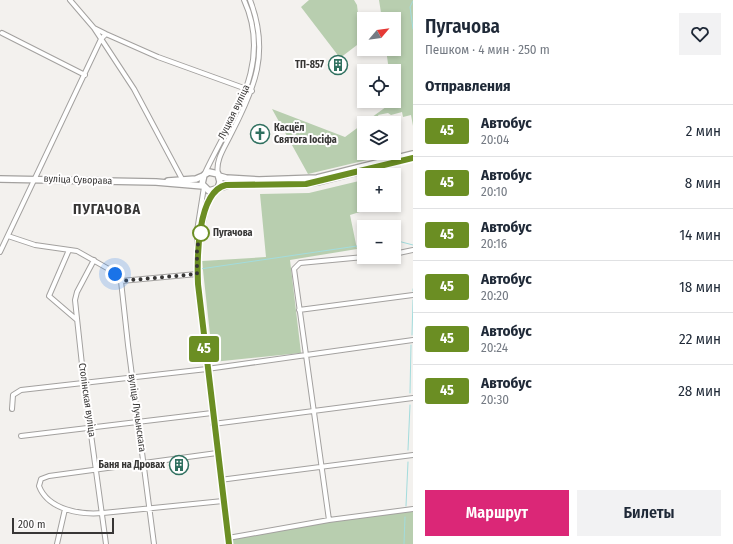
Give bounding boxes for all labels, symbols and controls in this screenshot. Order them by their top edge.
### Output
north arrow [357,12,401,56]
map controls [357,12,401,264]
button: heart [679,13,721,55]
text: Пугачова [425,15,500,38]
text: Пешком · 4 мин · 250 m [425,42,550,57]
building icon: ТП-857 [327,54,349,76]
place label: ТП-857 [295,59,325,71]
button: locate [357,64,401,108]
text: Отправления [425,77,511,95]
street label: Луцкая вуліца [215,82,252,141]
text: Автобус [481,114,532,132]
button: layers [357,116,401,160]
place label: Касцёл Святога Іосіфа [274,122,337,146]
text: 45 [440,122,454,139]
text: 2 мин [686,122,721,140]
church icon: Касцёл Святога Іосіфа [249,123,271,145]
text: 20:04 [481,132,509,147]
text: Автобус [481,166,532,184]
button: + [357,168,401,212]
street label: вуліца Суворава [43,172,113,187]
text: 45 [440,174,454,191]
text: 8 мин [685,174,721,192]
text: 20:10 [481,184,508,199]
district label: ПУГАЧОВА [73,201,141,218]
text: Автобус [481,218,532,236]
button: − [357,220,401,264]
marker: Пугачова [192,224,210,242]
text: 45 [440,226,454,243]
text: 14 мин [679,226,721,244]
place label: Пугачова [213,227,253,239]
text: 20:16 [481,236,507,251]
your location [105,264,125,284]
text: Автобус [481,270,532,288]
text: 45 [440,278,454,295]
text: 18 мин [679,278,721,296]
text: 20:20 [481,288,509,303]
text: Автобус [481,322,532,340]
text: 45 [440,330,454,347]
text: 22 мин [679,330,721,348]
line badge: 45 [186,336,222,362]
text: 45 [197,340,211,357]
text: 20:24 [481,340,508,355]
street label: Столінская вуліца [76,362,99,438]
street label: вуліца Лучынскага [126,373,149,453]
text: Автобус [481,374,532,392]
text: 45 [440,382,454,399]
text: 28 мин [678,382,721,400]
text: 20:30 [481,392,509,407]
building icon: Баня на Дровах [168,454,190,476]
place label: Баня на Дровах [99,459,165,471]
button: Маршрут [425,490,569,536]
button: Билеты [577,490,721,536]
scale bar [12,516,114,535]
text: 200 m [18,518,45,531]

